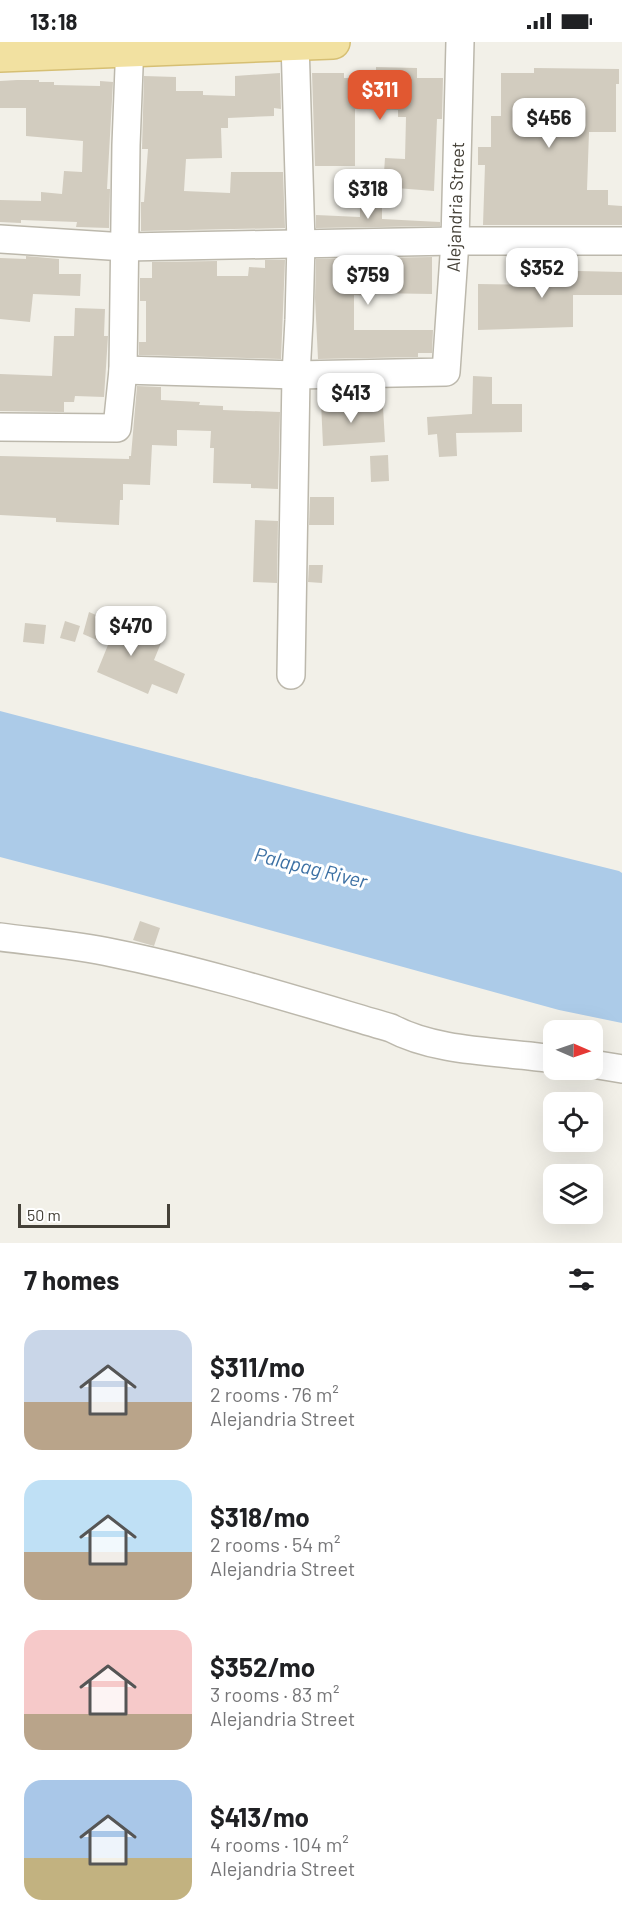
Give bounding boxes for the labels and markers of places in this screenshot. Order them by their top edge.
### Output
pin: $311 [344,70,416,121]
pin: $456 [513,98,585,149]
pin: $318 [332,169,404,220]
pin: $352 [506,248,578,299]
pin: $759 [332,255,404,306]
pin: $413 [315,373,387,424]
pin: $470 [95,606,167,657]

